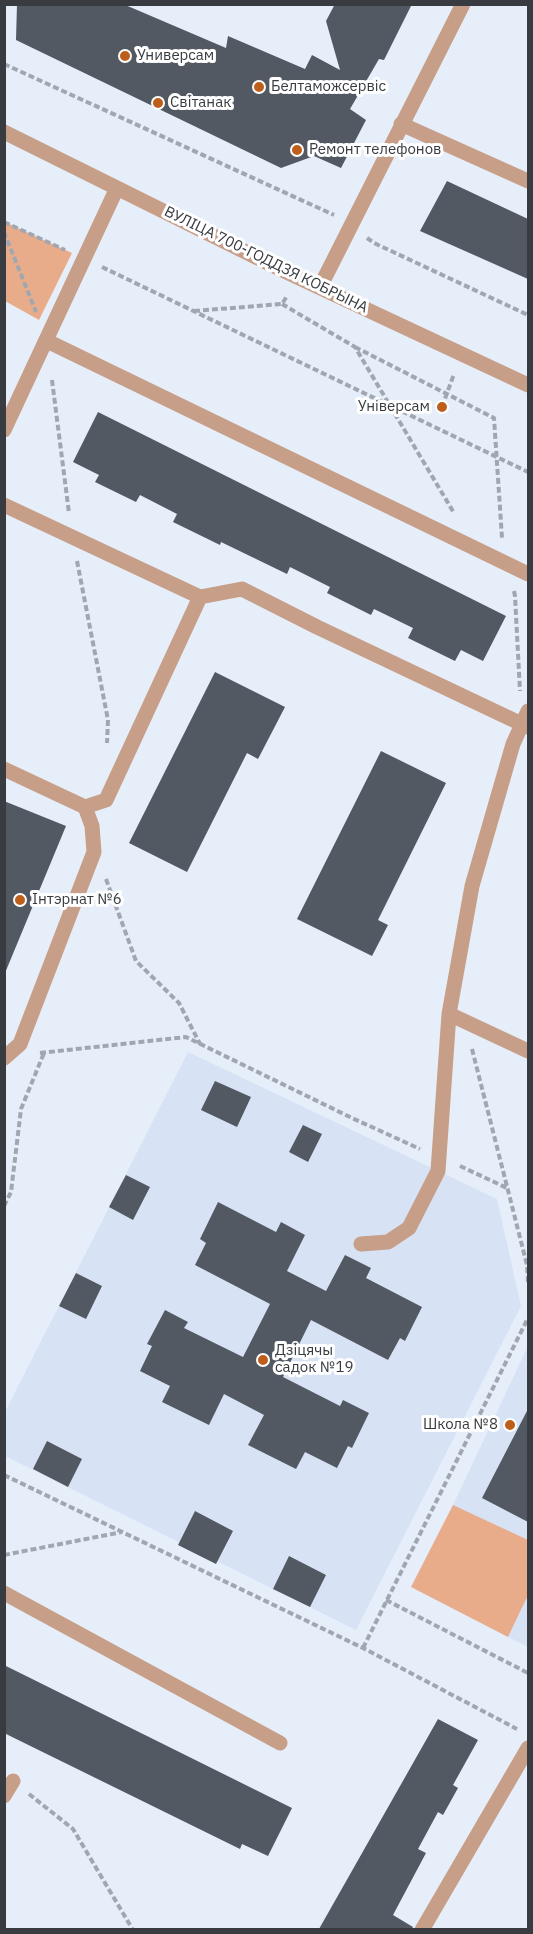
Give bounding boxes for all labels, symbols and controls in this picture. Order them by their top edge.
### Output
place label: Универсам [137,47,214,65]
marker: Универсам [118,49,132,63]
place label: Белтаможсервіс [271,78,386,96]
marker: Белтаможсервіс [252,80,266,94]
place label: Світанак [170,94,231,112]
marker: Світанак [151,96,165,110]
place label: Ремонт телефонов [309,141,441,159]
marker: Ремонт телефонов [290,143,304,157]
street label: ВУЛІЦА 700-ГОДДЗЯ КОБРЫНА [161,203,371,317]
place label: Універсам [358,398,430,416]
marker: Універсам [435,400,449,414]
place label: Інтэрнат №6 [32,891,122,909]
marker: Інтэрнат №6 [13,893,27,907]
place label: Дзіцячы садок №19 [275,1342,353,1377]
marker: Дзіцячы садок №19 [256,1353,270,1367]
place label: Школа №8 [423,1416,498,1434]
marker: Школа №8 [503,1418,517,1432]

